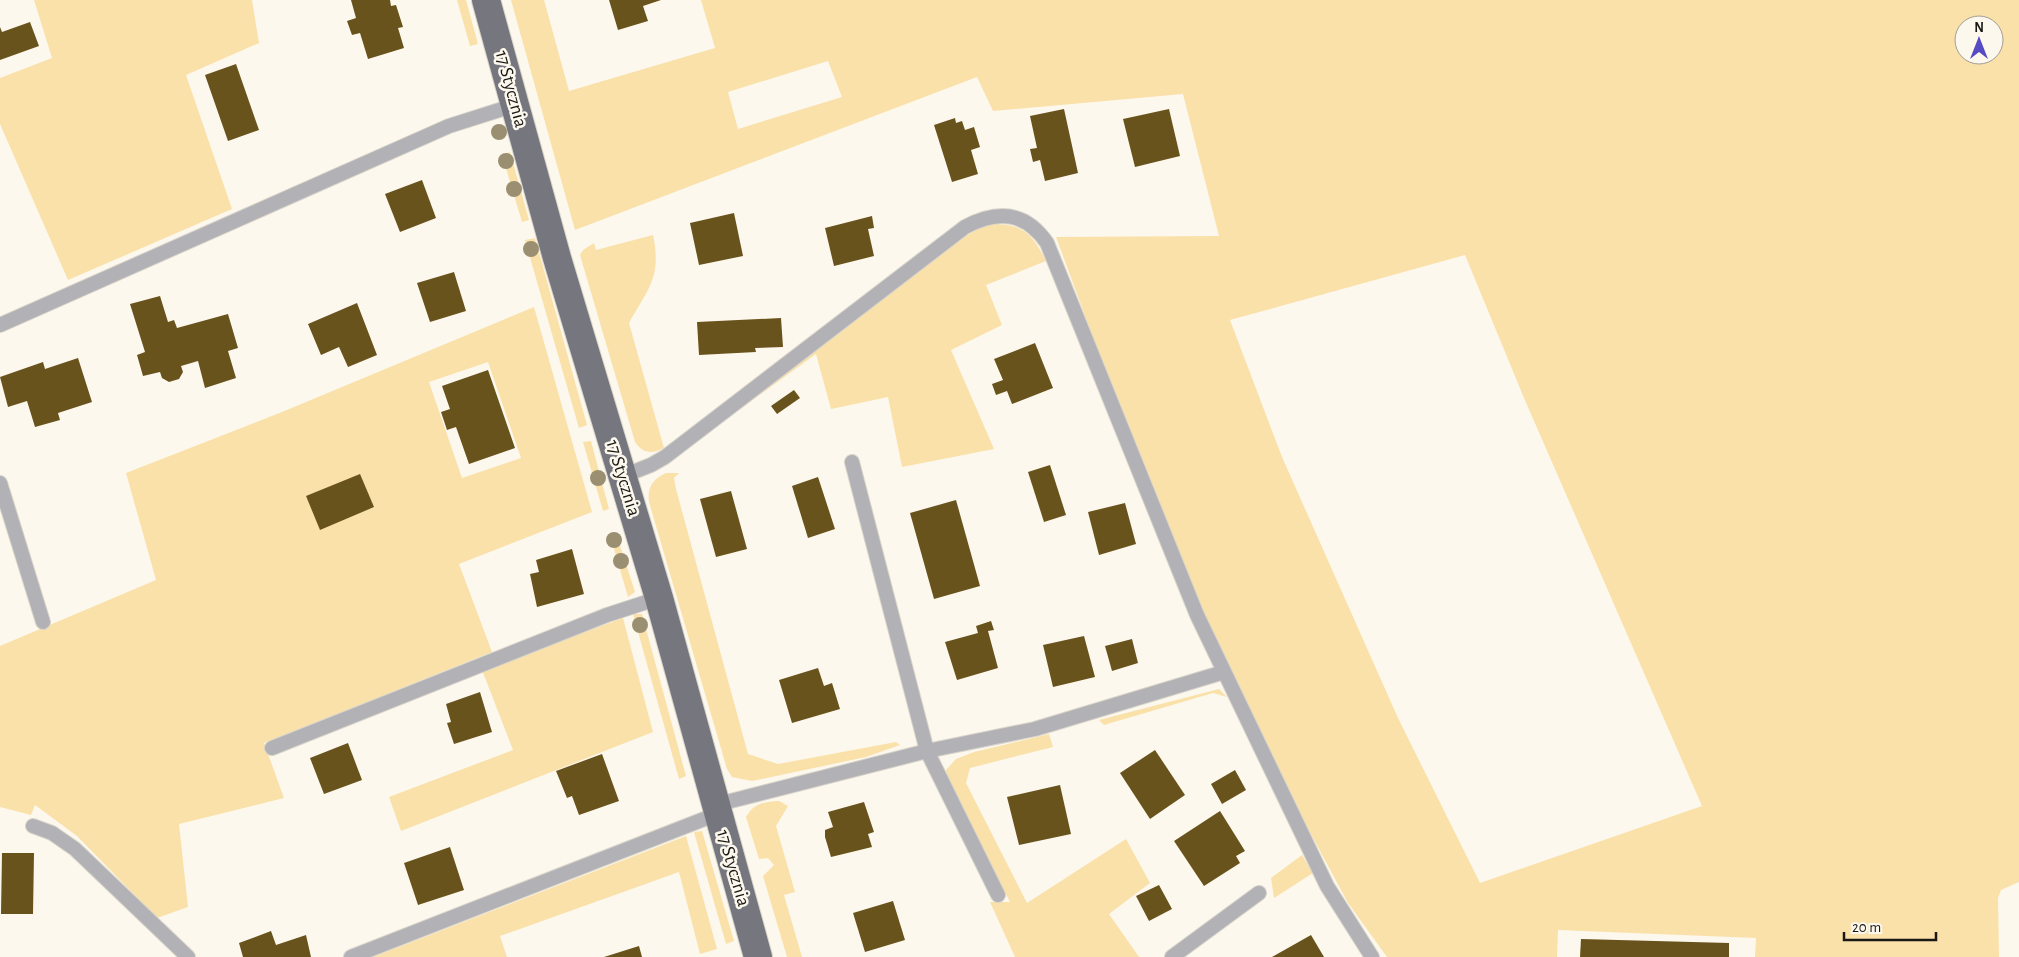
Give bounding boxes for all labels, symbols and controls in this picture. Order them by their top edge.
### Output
north arrow [1954,15,2004,65]
text: N [1974,21,1984,35]
street label: 17 Stycznia [492,48,530,130]
street label: 17 Stycznia [602,438,644,519]
street label: 17 Stycznia [713,828,753,909]
scale bar [1844,910,1936,942]
text: 20 m [1852,920,1881,935]

